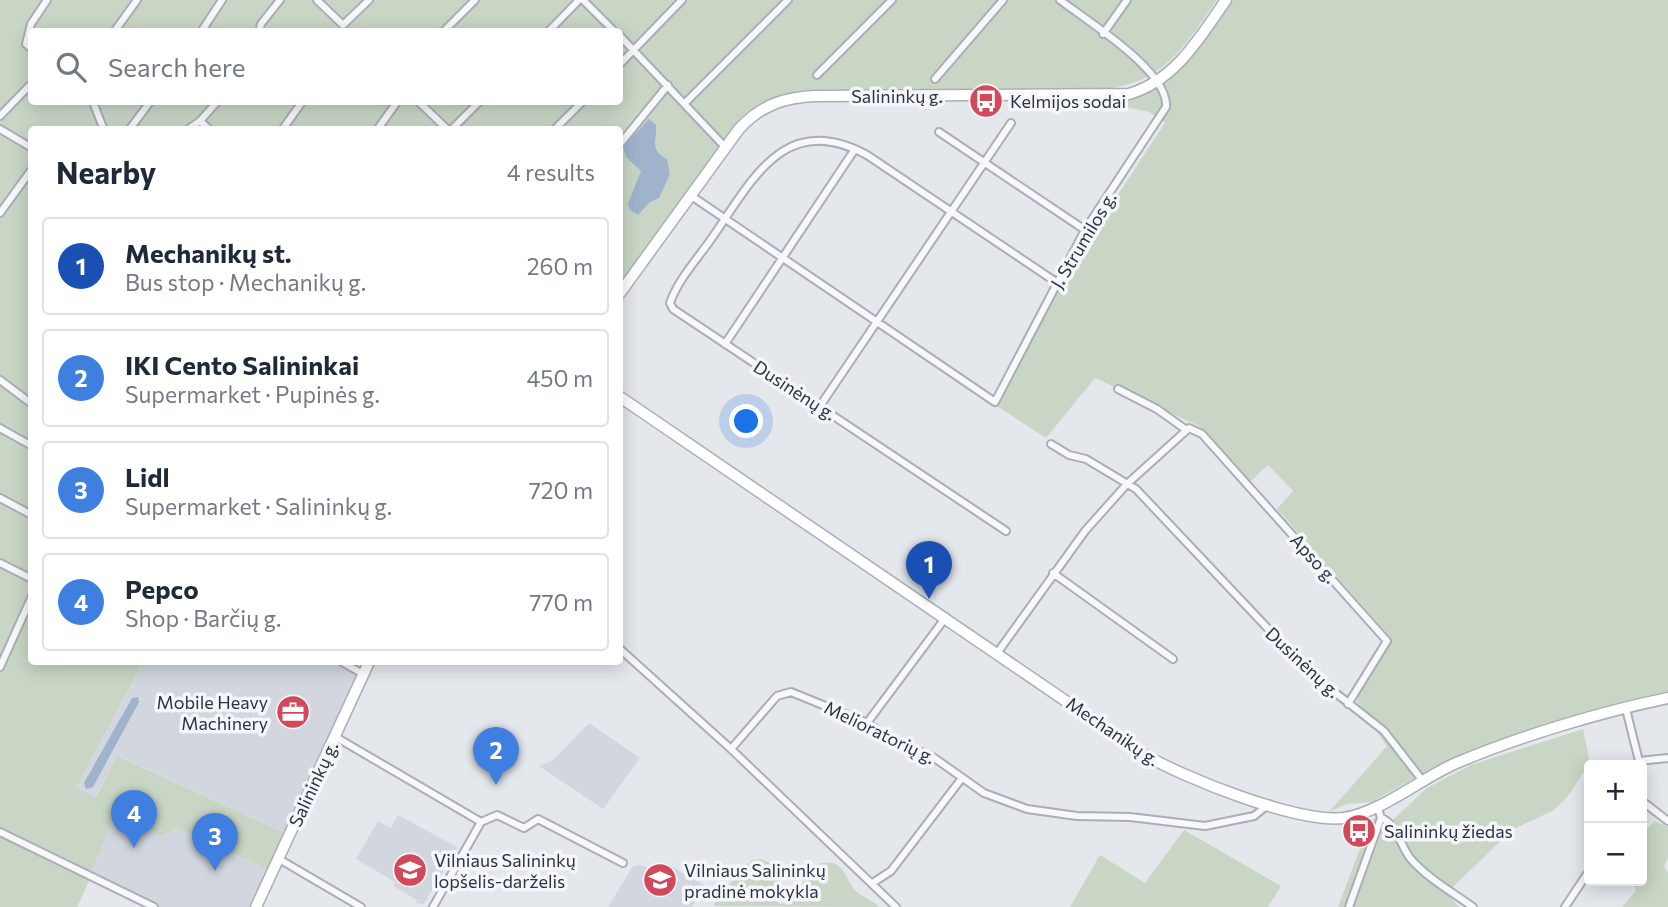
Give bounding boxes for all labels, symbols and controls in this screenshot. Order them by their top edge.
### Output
search box [28,28,623,105]
icon: search [52,48,90,86]
text: Search here [108,51,246,82]
bus stop icon: Kelmijos sodai [967,82,1005,120]
street label: Salininkų g. [851,85,943,107]
place label: Kelmijos sodai [1010,90,1126,112]
text: Nearby [56,153,156,190]
text: 4 results [507,158,595,186]
street label: J. Strumilos g. [1045,188,1121,292]
text: Mechanikų st. [125,237,292,268]
text: 1 [76,252,86,280]
text: 260 m [527,252,593,280]
text: Bus stop · Mechanikų g. [125,268,366,296]
text: IKI Cento Salininkai [125,349,359,380]
street label: Dusinėnų g. [750,355,840,425]
text: 2 [74,364,88,392]
text: 450 m [527,364,593,392]
text: Supermarket · Pupinės g. [125,380,380,408]
your location [729,404,763,438]
text: Lidl [125,461,170,492]
text: 3 [74,476,88,504]
text: 720 m [529,476,593,504]
text: Supermarket · Salininkų g. [125,492,392,520]
street label: Apso g. [1286,529,1342,587]
pin: 1 [906,541,952,599]
text: Pepco [125,573,199,604]
text: 4 [74,588,88,616]
text: 770 m [529,588,593,616]
text: Shop · Barčių g. [125,604,281,632]
street label: Dusinėnų g. [1261,622,1345,702]
place label: Mobile Heavy Machinery [157,691,268,734]
street label: Mechanikų g. [1062,692,1164,770]
office icon: Mobile Heavy Machinery [274,693,312,731]
street label: Melioratorių g. [821,696,939,768]
pin: 2 [473,727,519,785]
street label: Salininkų g. [284,738,342,830]
map controls [1584,760,1647,886]
button: + [1584,760,1647,823]
pin: 4 [111,790,157,848]
bus stop icon: Salininkų žiedas [1340,812,1378,850]
pin: 3 [192,813,238,871]
place label: Salininkų žiedas [1384,820,1513,842]
button: − [1584,823,1647,886]
place label: Vilniaus Salininkų lopšelis-darželis [434,849,576,892]
school or university icon: Vilniaus Salininkų lopšelis-darželis [391,851,429,889]
place label: Vilniaus Salininkų pradinė mokykla [684,859,826,902]
school or university icon: Vilniaus Salininkų pradinė mokykla [641,861,679,899]

